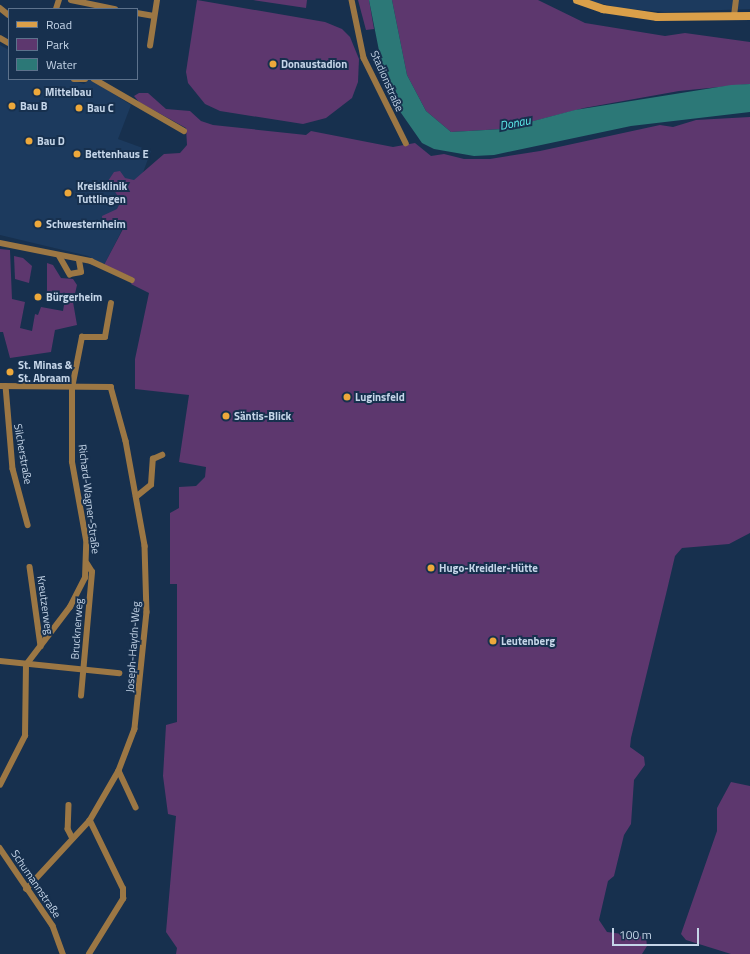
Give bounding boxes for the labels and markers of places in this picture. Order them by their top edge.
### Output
place label: Donaustadion [281,57,347,71]
marker: Donaustadion [268,59,278,69]
place label: Mittelbau [45,85,92,99]
marker: Mittelbau [32,87,42,97]
place label: Bau B [20,99,48,113]
marker: Bau B [7,101,17,111]
place label: Bau C [87,101,114,115]
marker: Bau C [74,103,84,113]
place label: Bau D [37,134,65,148]
marker: Bau D [24,136,34,146]
place label: Bettenhaus E [85,147,149,161]
marker: Bettenhaus E [72,149,82,159]
place label: Kreisklinik Tuttlingen [77,180,127,206]
marker: Kreisklinik Tuttlingen [62,187,74,199]
place label: Schwesternheim [46,217,126,231]
marker: Schwesternheim [33,219,43,229]
place label: Bürgerheim [46,290,102,304]
marker: Bürgerheim [33,292,43,302]
place label: St. Minas & St. Abraam [18,359,72,385]
marker: St. Minas & St. Abraam [5,367,15,377]
place label: Luginsfeld [355,390,405,404]
marker: Luginsfeld [342,392,352,402]
place label: Säntis-Blick [234,409,291,423]
marker: Säntis-Blick [221,411,231,421]
place label: Hugo-Kreidler-Hütte [439,561,538,575]
marker: Hugo-Kreidler-Hütte [426,563,436,573]
place label: Leutenberg [501,634,555,648]
marker: Leutenberg [488,636,498,646]

